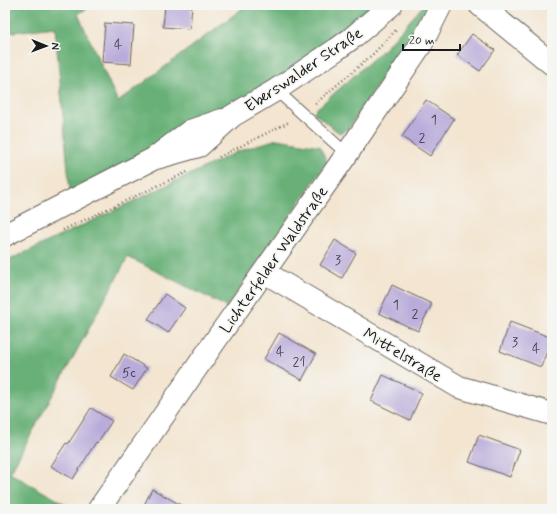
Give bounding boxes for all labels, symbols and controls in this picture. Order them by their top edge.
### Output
street label: Eberswalder Straße [241,23,367,117]
north arrow [26,26,66,66]
scale bar [403,26,460,52]
text: 20 m [409,33,435,49]
house number: 4 [114,36,122,54]
text: N [48,42,62,50]
house number: 1 [431,111,437,129]
house number: 2 [419,129,426,147]
street label: Lichterfelder Waldstraße [215,182,333,338]
house number: 3 [335,251,341,269]
house number: 1 [393,296,399,314]
house number: 2 [412,305,419,323]
street label: Mittelstraße [359,323,446,387]
house number: 3 [512,333,518,351]
house number: 4 [532,340,540,358]
house number: 4 [276,343,284,361]
house number: 21 [293,353,305,371]
house number: 5c [122,364,136,382]

